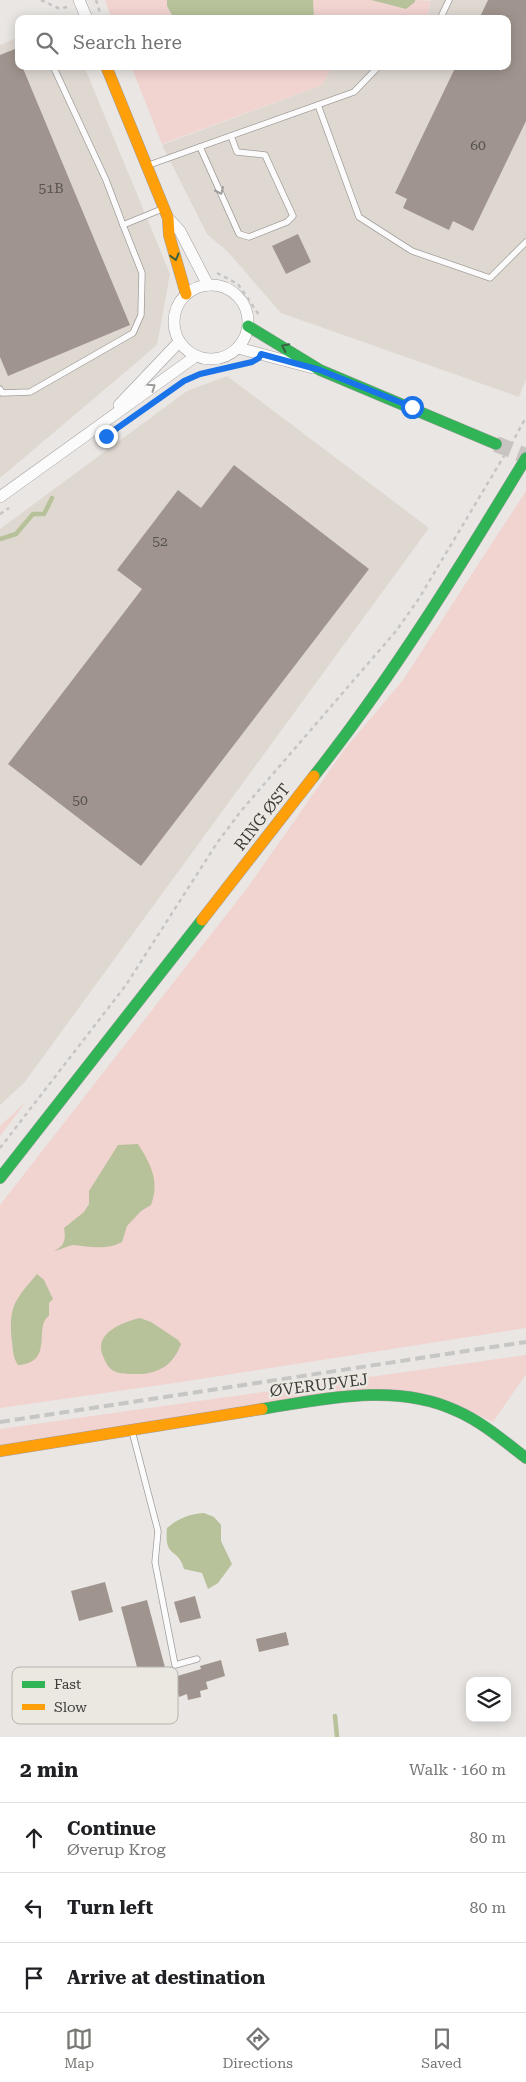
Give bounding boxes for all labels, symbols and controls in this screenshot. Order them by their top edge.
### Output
search box [15,15,511,70]
icon: search [33,29,61,57]
text: Search here [73,31,182,54]
house number: 60 [470,137,486,153]
house number: 51B [38,180,64,196]
one-way arrow [213,186,224,195]
one-way arrow [170,252,180,260]
one-way arrow [281,343,290,353]
one-way arrow [146,384,156,393]
route start [401,396,424,419]
route end [95,425,118,448]
house number: 52 [152,533,168,549]
street label: RING ØST [230,780,294,854]
house number: 50 [72,792,88,808]
street label: ØVERUPVEJ [269,1370,369,1400]
legend [12,1667,178,1724]
text: Fast [54,1676,81,1692]
map controls [466,1677,511,1722]
button: layers [466,1677,511,1722]
text: Slow [54,1699,87,1715]
text: 2 min [20,1758,78,1782]
text: Walk · 160 m [409,1760,506,1779]
text: Continue [67,1817,156,1840]
icon: ahead [20,1824,48,1852]
text: 80 m [469,1828,506,1847]
text: Øverup Krog [67,1840,165,1859]
icon: left [20,1894,48,1922]
text: Turn left [67,1896,153,1919]
text: 80 m [469,1898,506,1917]
icon: arrive [20,1964,48,1992]
text: Arrive at destination [67,1966,265,1989]
tab: Map [64,2025,94,2071]
tab: Directions [222,2025,293,2071]
tab: Saved [421,2025,462,2071]

